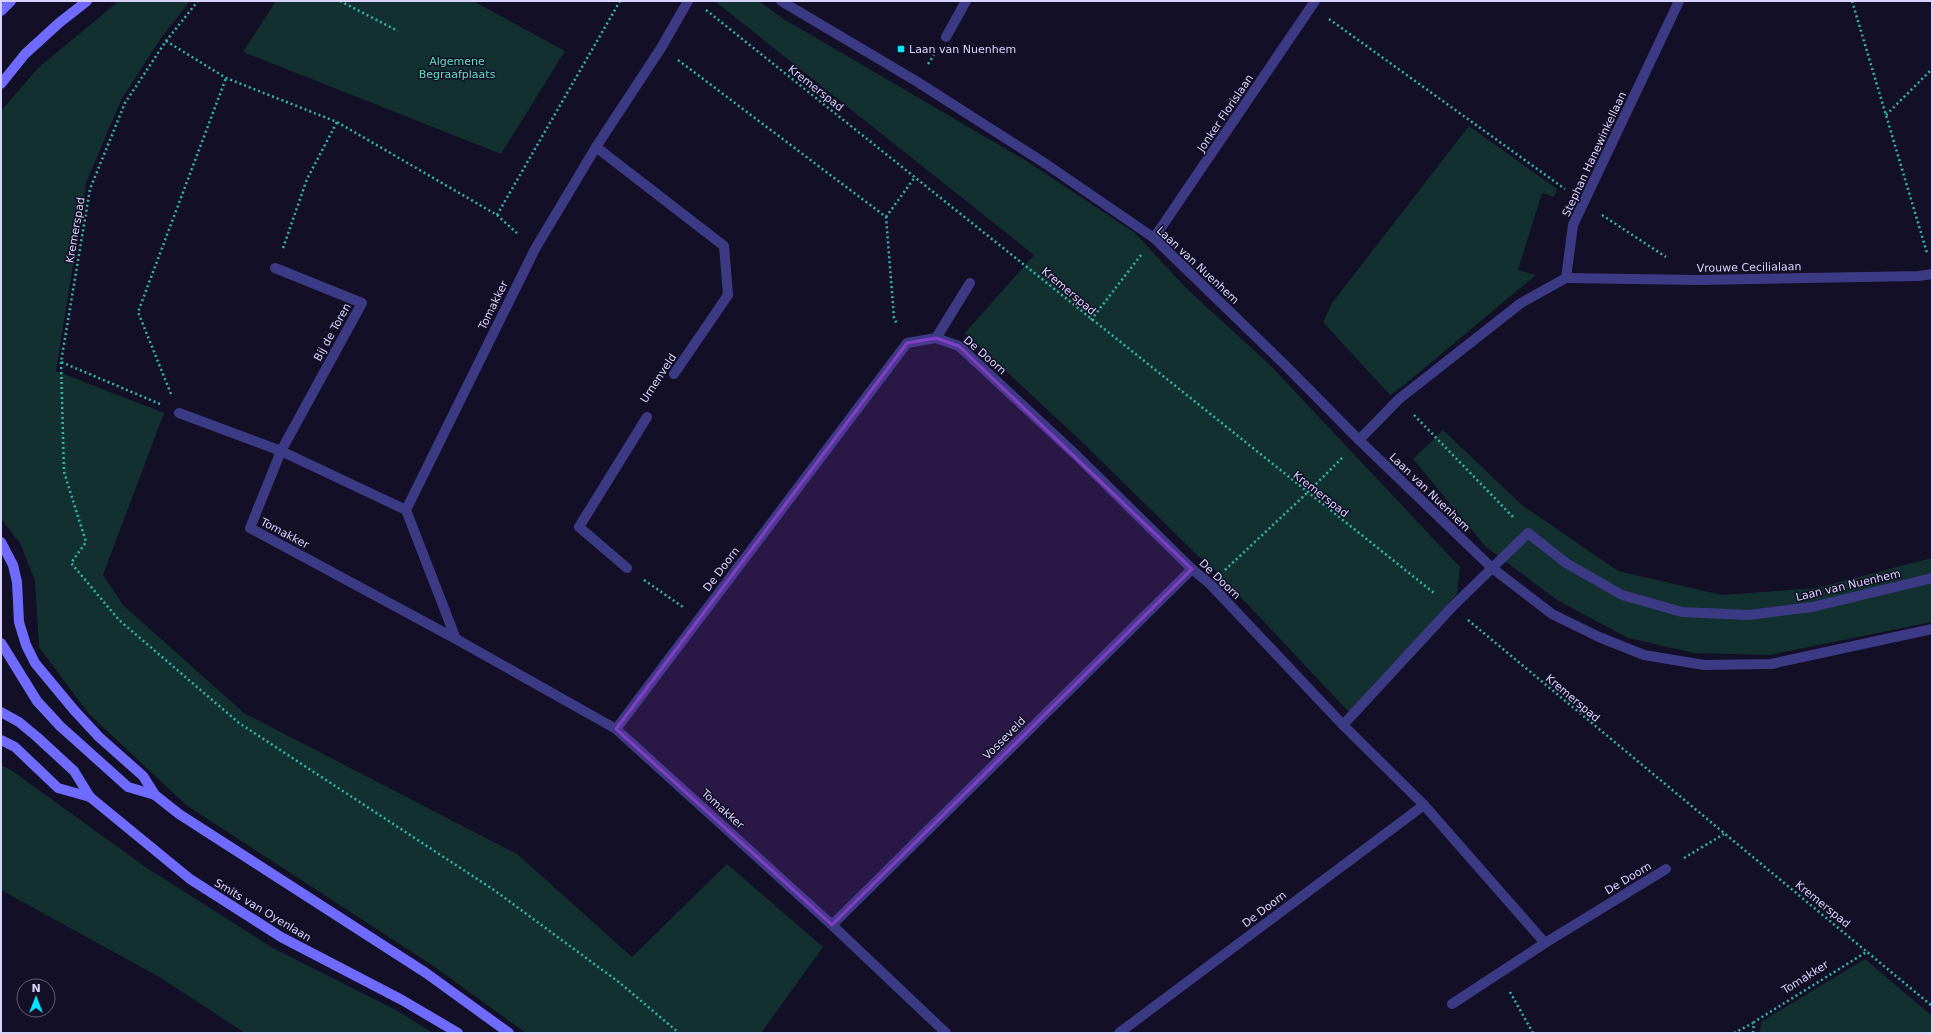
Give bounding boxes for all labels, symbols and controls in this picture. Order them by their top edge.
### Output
place label: Laan van Nuenhem [909,43,1016,56]
marker: Laan van Nuenhem [896,44,906,54]
park label: Algemene Begraafplaats [419,55,496,81]
street label: Kremerspad [785,63,846,114]
street label: Jonker Florislaan [1194,72,1256,155]
street label: Stephan Hanewinkellaan [1560,90,1629,219]
street label: Kremerspad [63,196,88,264]
street label: Laan van Nuenhem [1154,224,1241,307]
street label: Vrouwe Cecilialaan [1697,260,1801,275]
street label: Kremerspad [1039,265,1098,318]
street label: Tomakker [476,278,511,333]
street label: Bij de Toren [311,301,354,363]
street label: De Doorn [961,333,1009,377]
street label: Urnenveld [638,351,679,405]
street label: Laan van Nuenhem [1387,450,1473,534]
street label: Kremerspad [1290,469,1351,520]
street label: Tomakker [258,515,311,552]
street label: De Doorn [701,545,742,594]
street label: De Doorn [1196,557,1243,602]
street label: Laan van Nuenhem [1794,567,1902,604]
street label: Kremerspad [1543,672,1602,725]
street label: Vosseveld [980,714,1028,762]
street label: Tomakker [698,786,747,832]
street label: De Doorn [1603,859,1654,897]
street label: Smits van Oyenlaan [212,876,313,944]
street label: Kremerspad [1793,878,1853,930]
street label: De Doorn [1240,889,1289,930]
street label: Tomakker [1779,958,1831,997]
north arrow [16,978,56,1018]
text: N [31,982,41,995]

